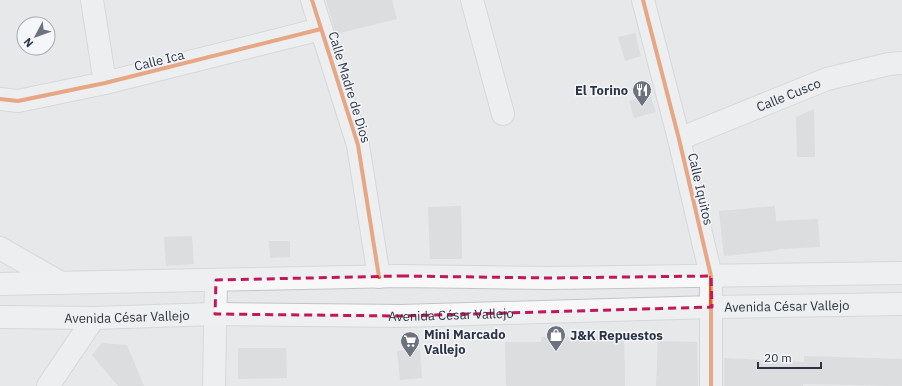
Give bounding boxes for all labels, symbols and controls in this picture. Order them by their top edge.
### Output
north arrow [16,16,56,56]
street label: Calle Madre de Dios [325,29,375,145]
text: N [21,35,36,50]
street label: Calle Ica [132,46,186,75]
street label: Calle Cusco [754,75,823,116]
restaurant icon: El Torino [631,79,653,107]
place label: El Torino [575,82,628,99]
street label: Calle Iquitos [684,151,717,227]
street label: Avenida César Vallejo [724,297,850,316]
street label: Avenida César Vallejo [388,305,514,325]
street label: Avenida César Vallejo [64,307,190,327]
shop icon: J&K Repuestos [545,324,567,352]
place label: Mini Marcado Vallejo [424,326,505,358]
place label: J&K Repuestos [570,327,663,344]
supermarket icon: Mini Marcado Vallejo [399,330,421,358]
scale bar [758,344,821,370]
text: 20 m [764,350,792,365]

